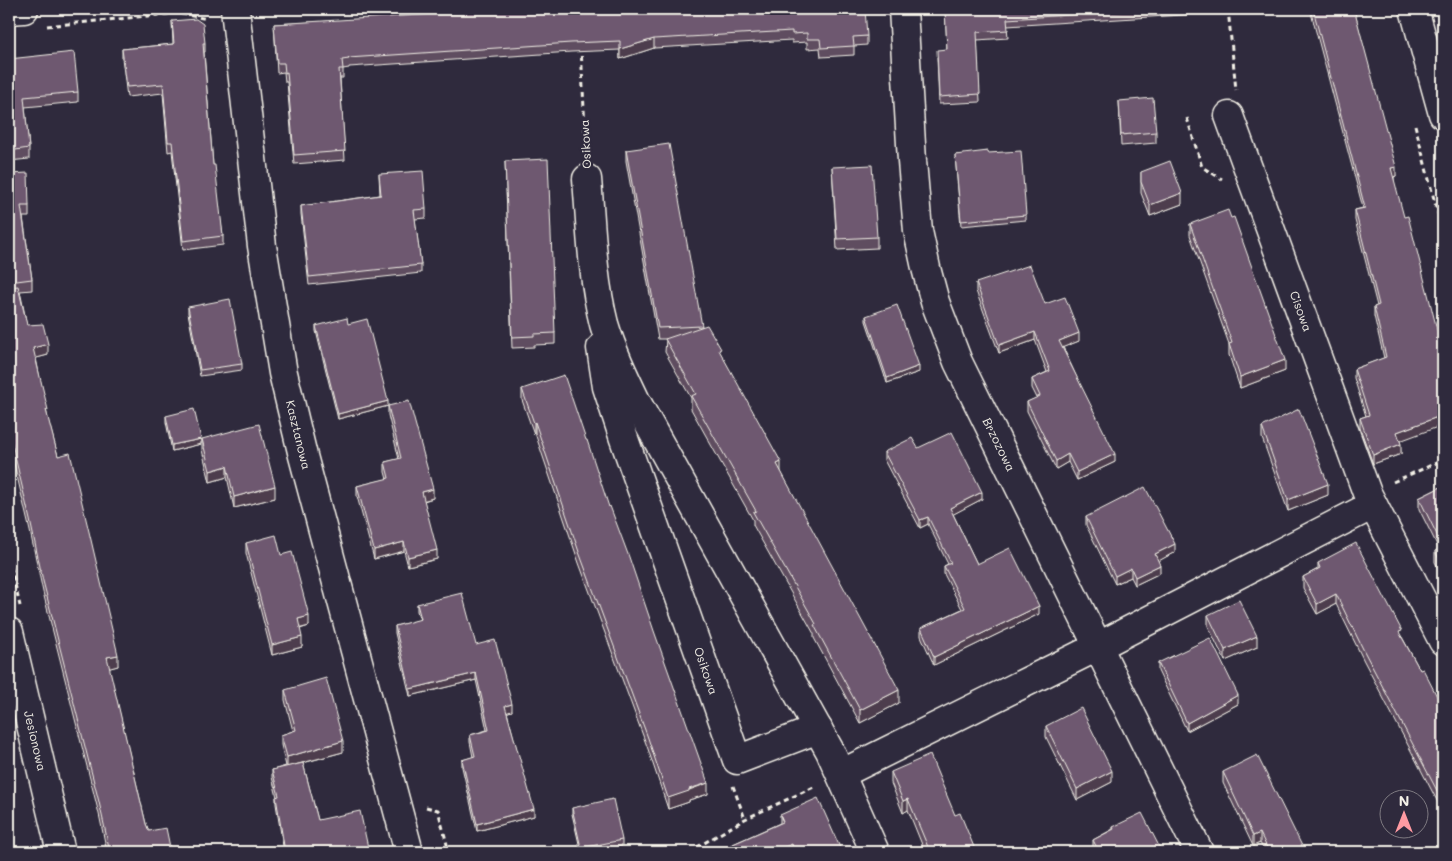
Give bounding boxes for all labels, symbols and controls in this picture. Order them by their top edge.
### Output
street label: Osikowa [576,119,594,169]
street label: Cisowa [1287,288,1316,333]
street label: Kasztanowa [283,399,315,471]
street label: Brzozowa [980,415,1020,474]
street label: Osikowa [691,645,722,696]
street label: Jesionowa [21,709,51,772]
north arrow [1380,788,1430,838]
text: N [1399,791,1409,810]

